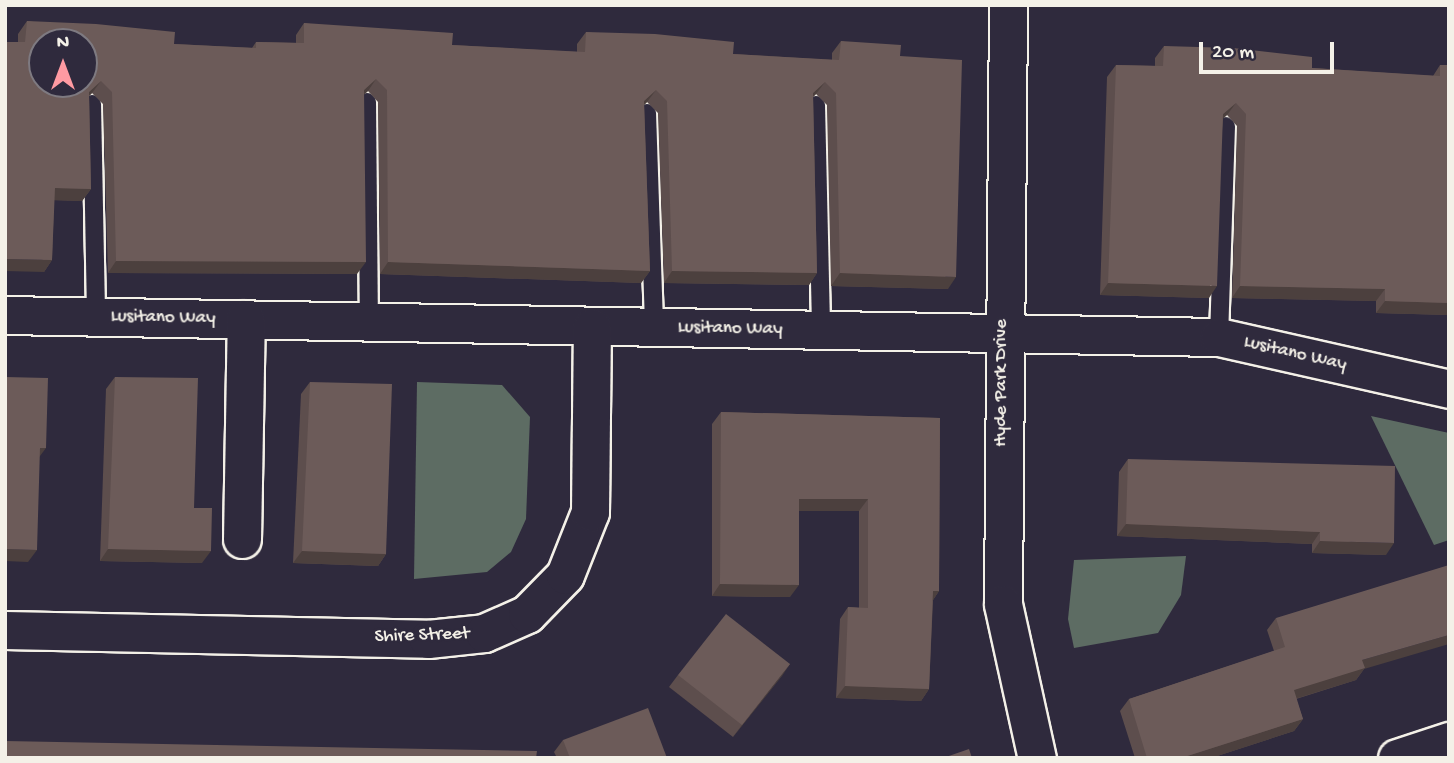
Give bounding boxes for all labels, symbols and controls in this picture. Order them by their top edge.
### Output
north arrow [28,28,98,98]
scale bar [1202,28,1337,72]
text: N [57,32,69,55]
text: 20 m [1212,41,1254,66]
street label: Lusitano Way [110,306,216,330]
street label: Lusitano Way [677,317,783,341]
street label: Hyde Park Drive [991,319,1013,447]
street label: Lusitano Way [1241,331,1349,377]
street label: Shire Street [374,623,470,649]

